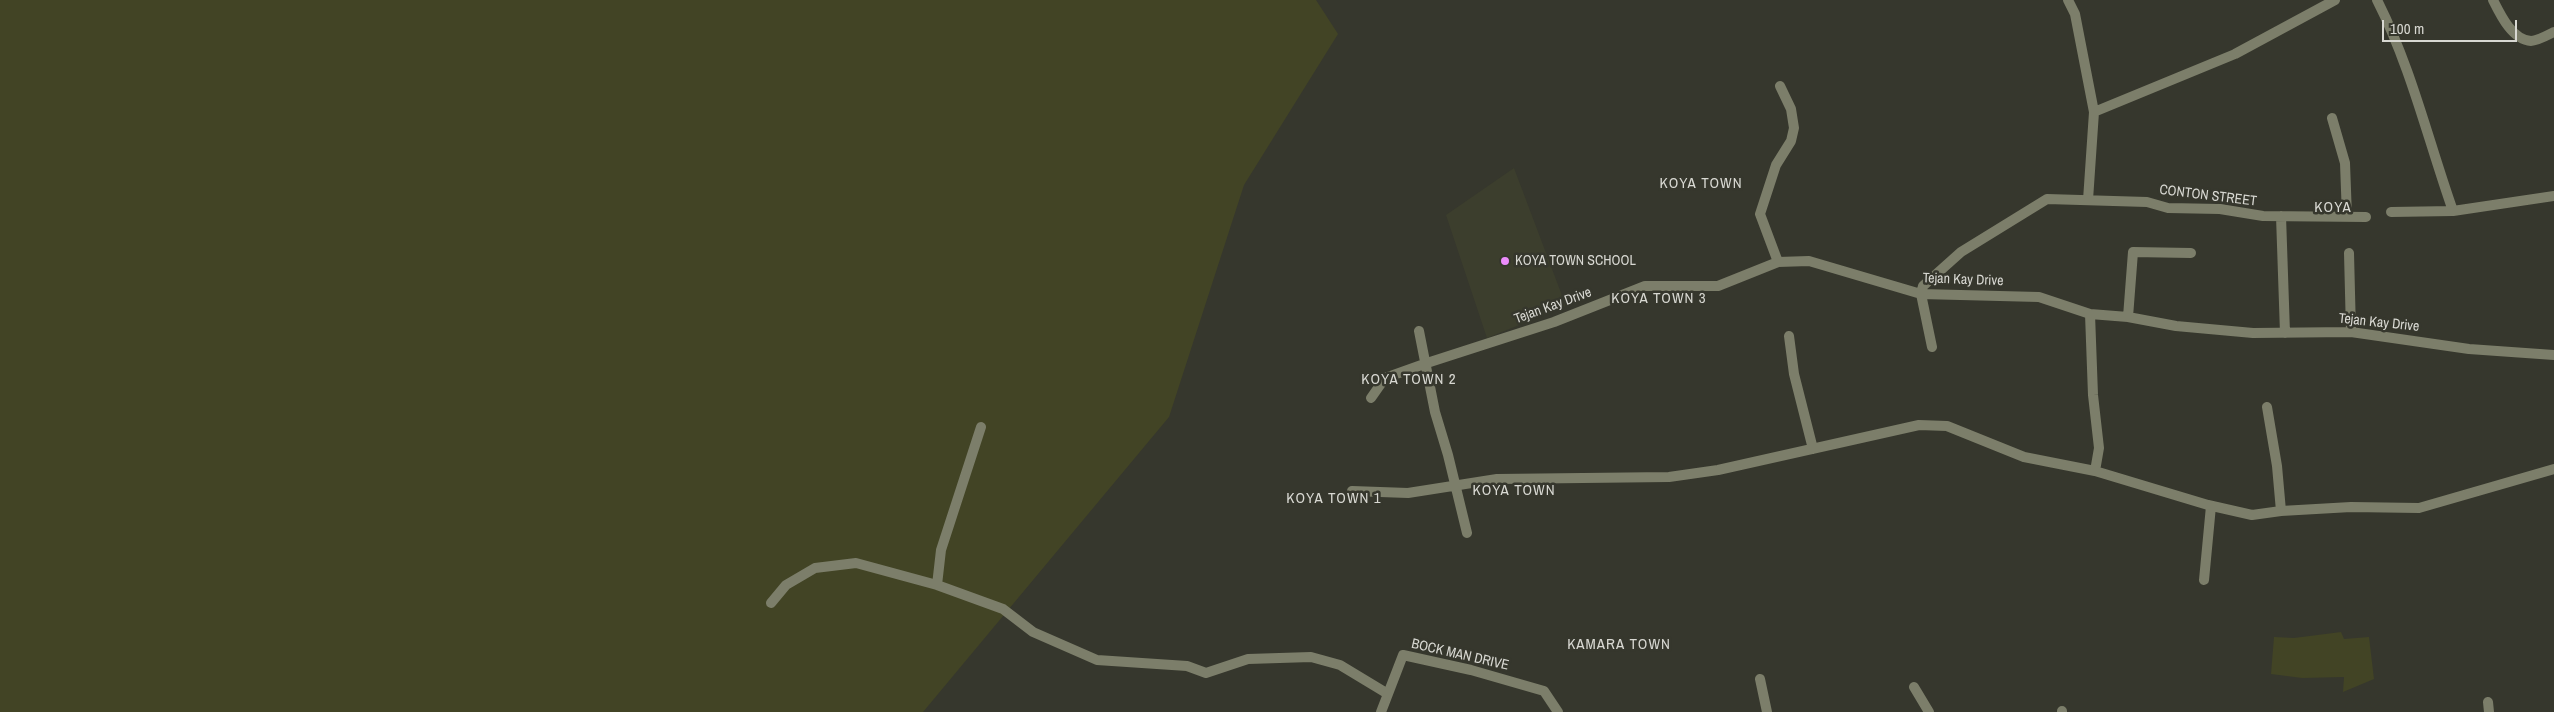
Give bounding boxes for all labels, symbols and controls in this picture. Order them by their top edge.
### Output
scale bar [2384,10,2519,42]
text: 100 m [2390,18,2424,39]
district label: KOYA TOWN [1658,175,1744,193]
street label: CONTON STREET [2158,182,2258,210]
district label: KOYA [2314,199,2352,217]
place label: KOYA TOWN SCHOOL [1515,253,1636,269]
marker: KOYA TOWN SCHOOL [1499,255,1511,267]
street label: Tejan Kay Drive [1922,270,2004,290]
street label: Tejan Kay Drive [1512,284,1594,328]
district label: KOYA TOWN 3 [1610,290,1708,308]
street label: Tejan Kay Drive [2338,310,2420,336]
district label: KOYA TOWN 2 [1360,371,1458,389]
district label: KOYA TOWN [1471,482,1557,500]
district label: KOYA TOWN 1 [1285,490,1383,508]
street label: BOCK MAN DRIVE [1410,636,1510,674]
district label: KAMARA TOWN [1566,636,1672,654]

